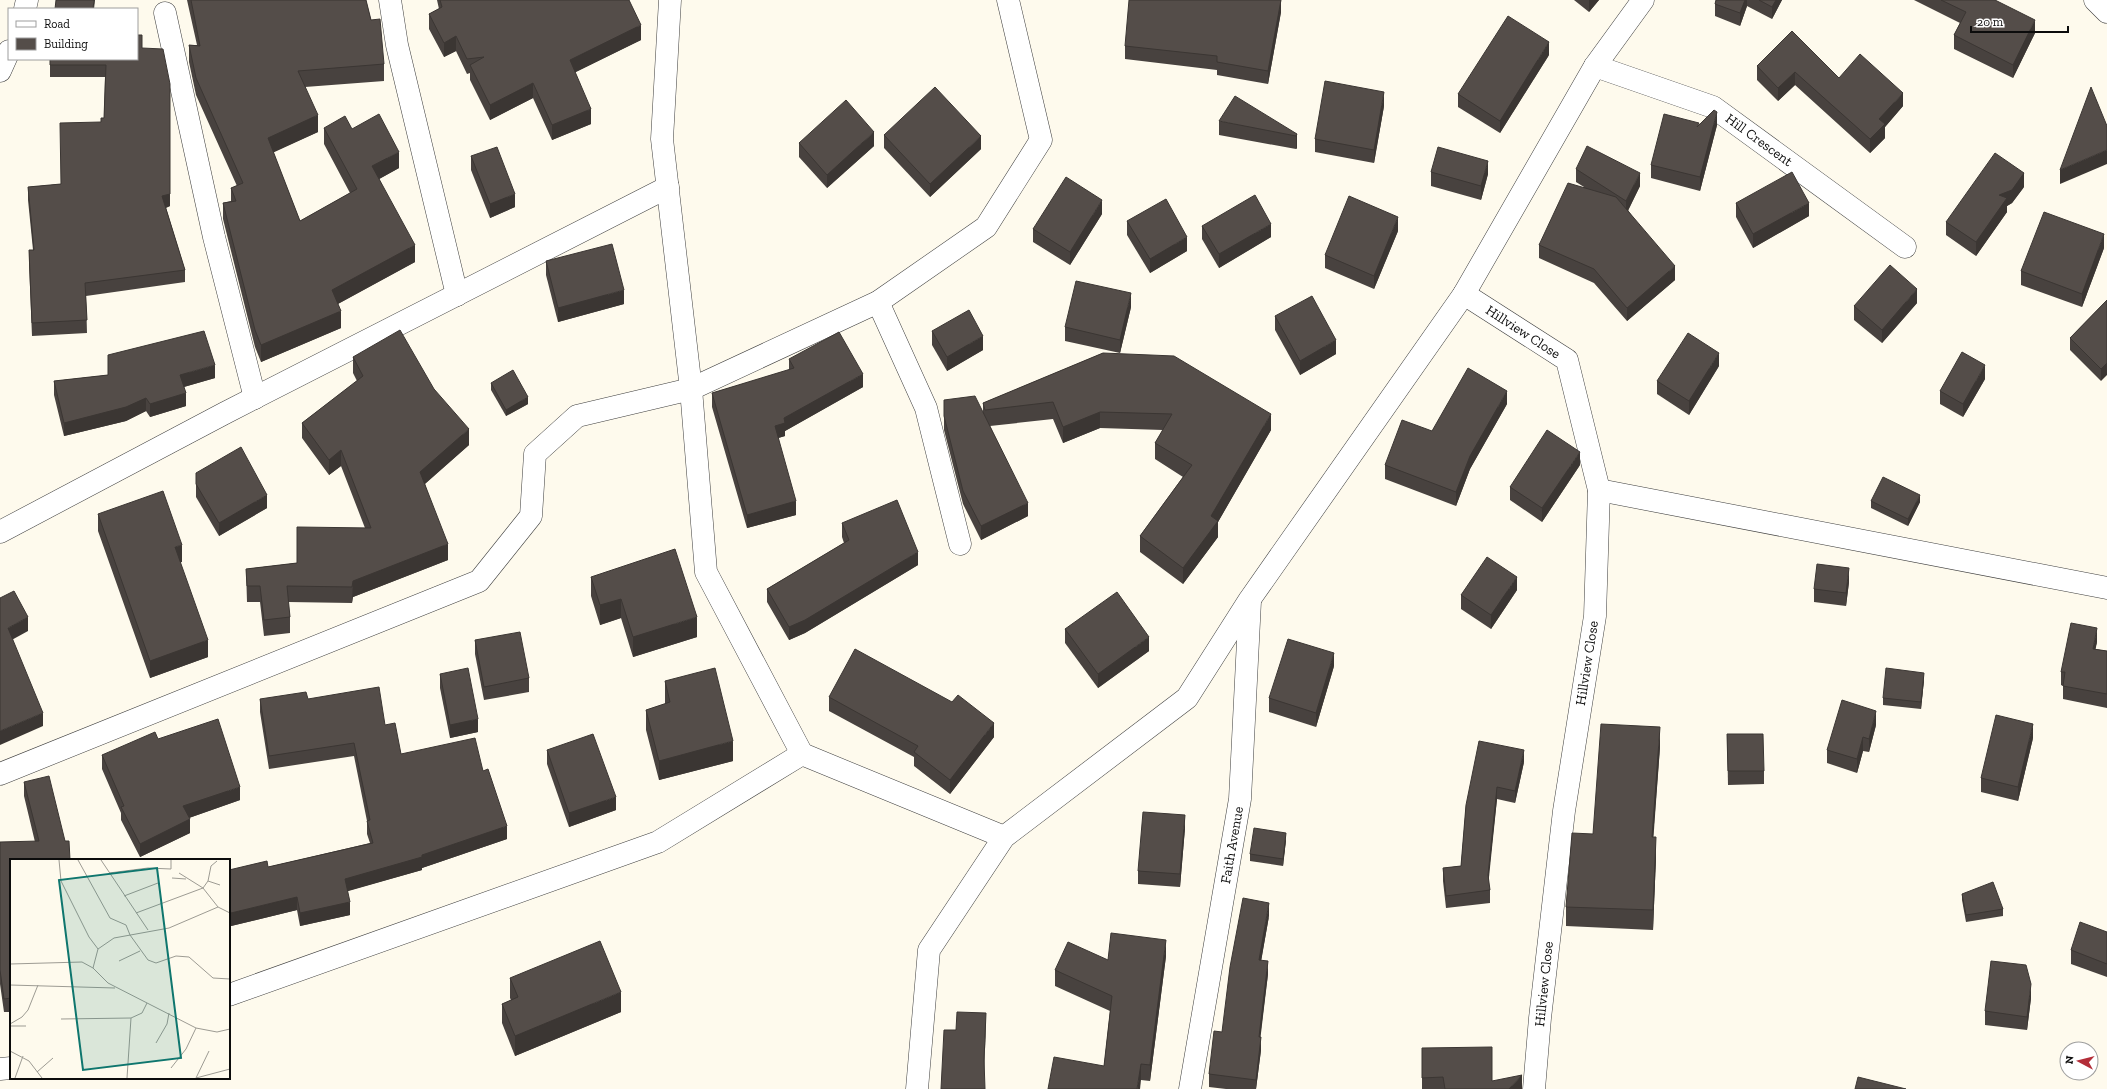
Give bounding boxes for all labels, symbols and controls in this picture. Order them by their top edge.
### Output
legend [8,8,138,60]
scale bar [1971,8,2068,34]
text: 20 m [1977,15,2004,29]
text: Road [44,17,70,31]
text: Building [44,37,88,51]
street label: Hill Crescent [1722,110,1797,171]
street label: Hillview Close [1483,302,1564,363]
street label: Hillview Close [1572,619,1602,707]
street label: Faith Avenue [1217,805,1247,885]
inset map [10,859,230,1079]
street label: Hillview Close [1531,940,1557,1027]
north arrow [2059,1041,2099,1081]
text: N [2063,1054,2077,1065]

